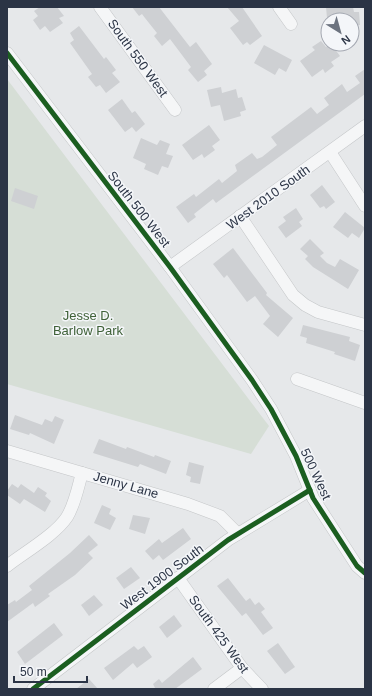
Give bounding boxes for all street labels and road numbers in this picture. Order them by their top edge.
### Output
street label: South 550 West [105,16,171,100]
street label: West 2010 South [223,162,313,232]
street label: South 500 West [105,168,174,250]
street label: 500 West [298,446,335,502]
street label: Jenny Lane [92,469,160,501]
street label: West 1900 South [118,541,206,613]
street label: South 425 West [186,592,252,676]

